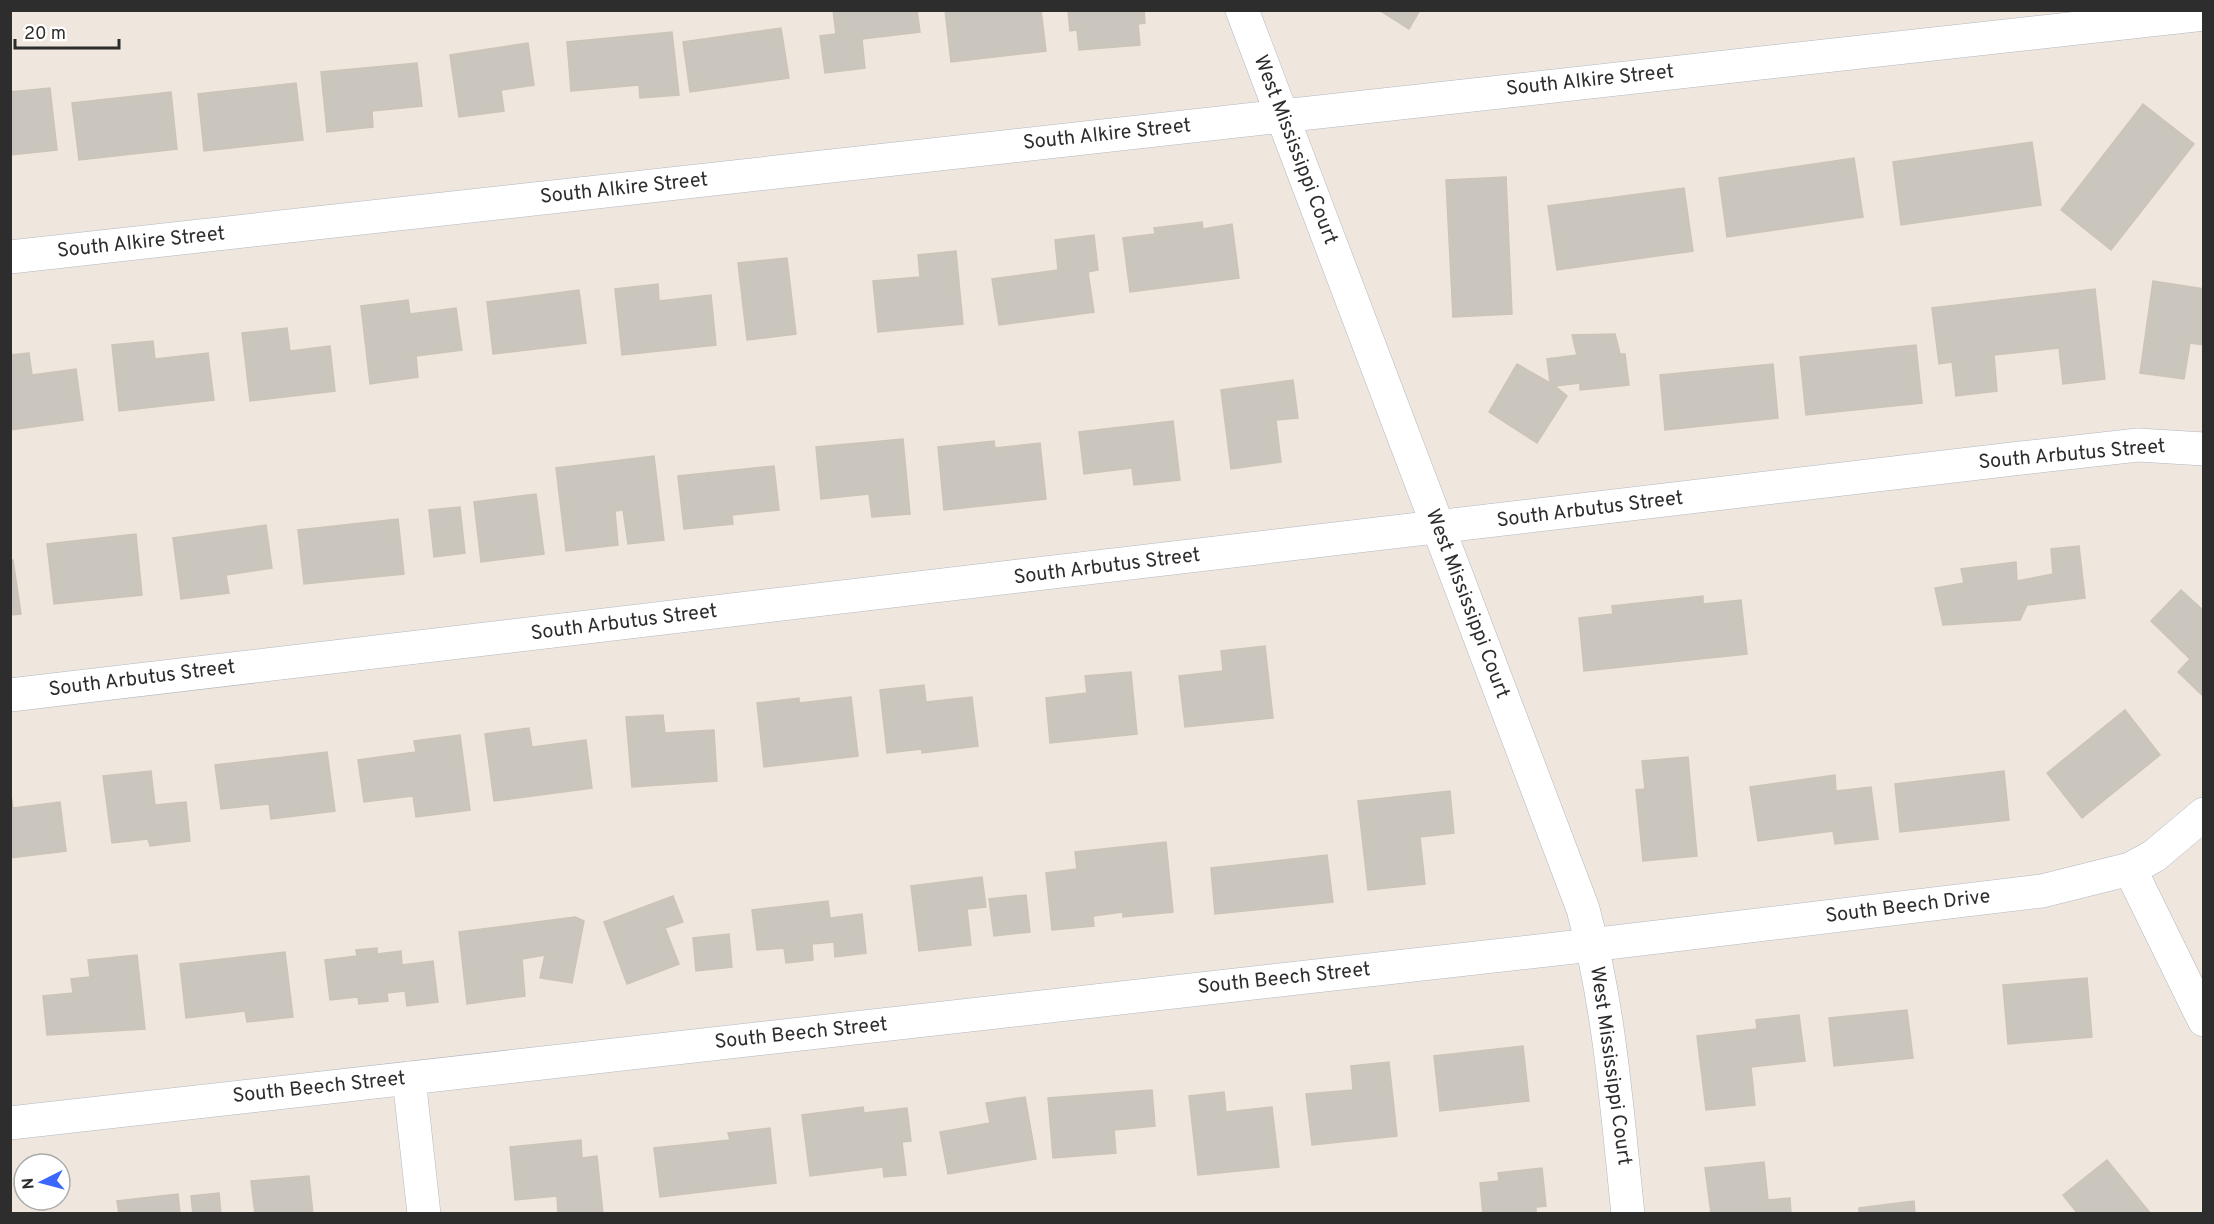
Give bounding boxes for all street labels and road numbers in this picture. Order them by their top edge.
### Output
street label: West Mississippi Court [1247,52,1343,248]
street label: South Alkire Street [1505,59,1675,103]
street label: South Alkire Street [1022,113,1192,157]
street label: South Alkire Street [539,167,709,211]
street label: South Alkire Street [56,221,226,265]
street label: South Arbutus Street [1977,434,2167,476]
street label: South Arbutus Street [1495,486,1685,534]
street label: West Mississippi Court [1419,506,1515,702]
street label: South Arbutus Street [1012,543,1202,591]
street label: South Arbutus Street [529,599,719,647]
street label: South Arbutus Street [47,655,237,703]
street label: South Beech Drive [1824,884,1992,930]
street label: South Beech Street [1196,957,1372,1001]
street label: West Mississippi Court [1583,965,1637,1167]
street label: South Beech Street [713,1012,889,1056]
street label: South Beech Street [231,1066,407,1110]

